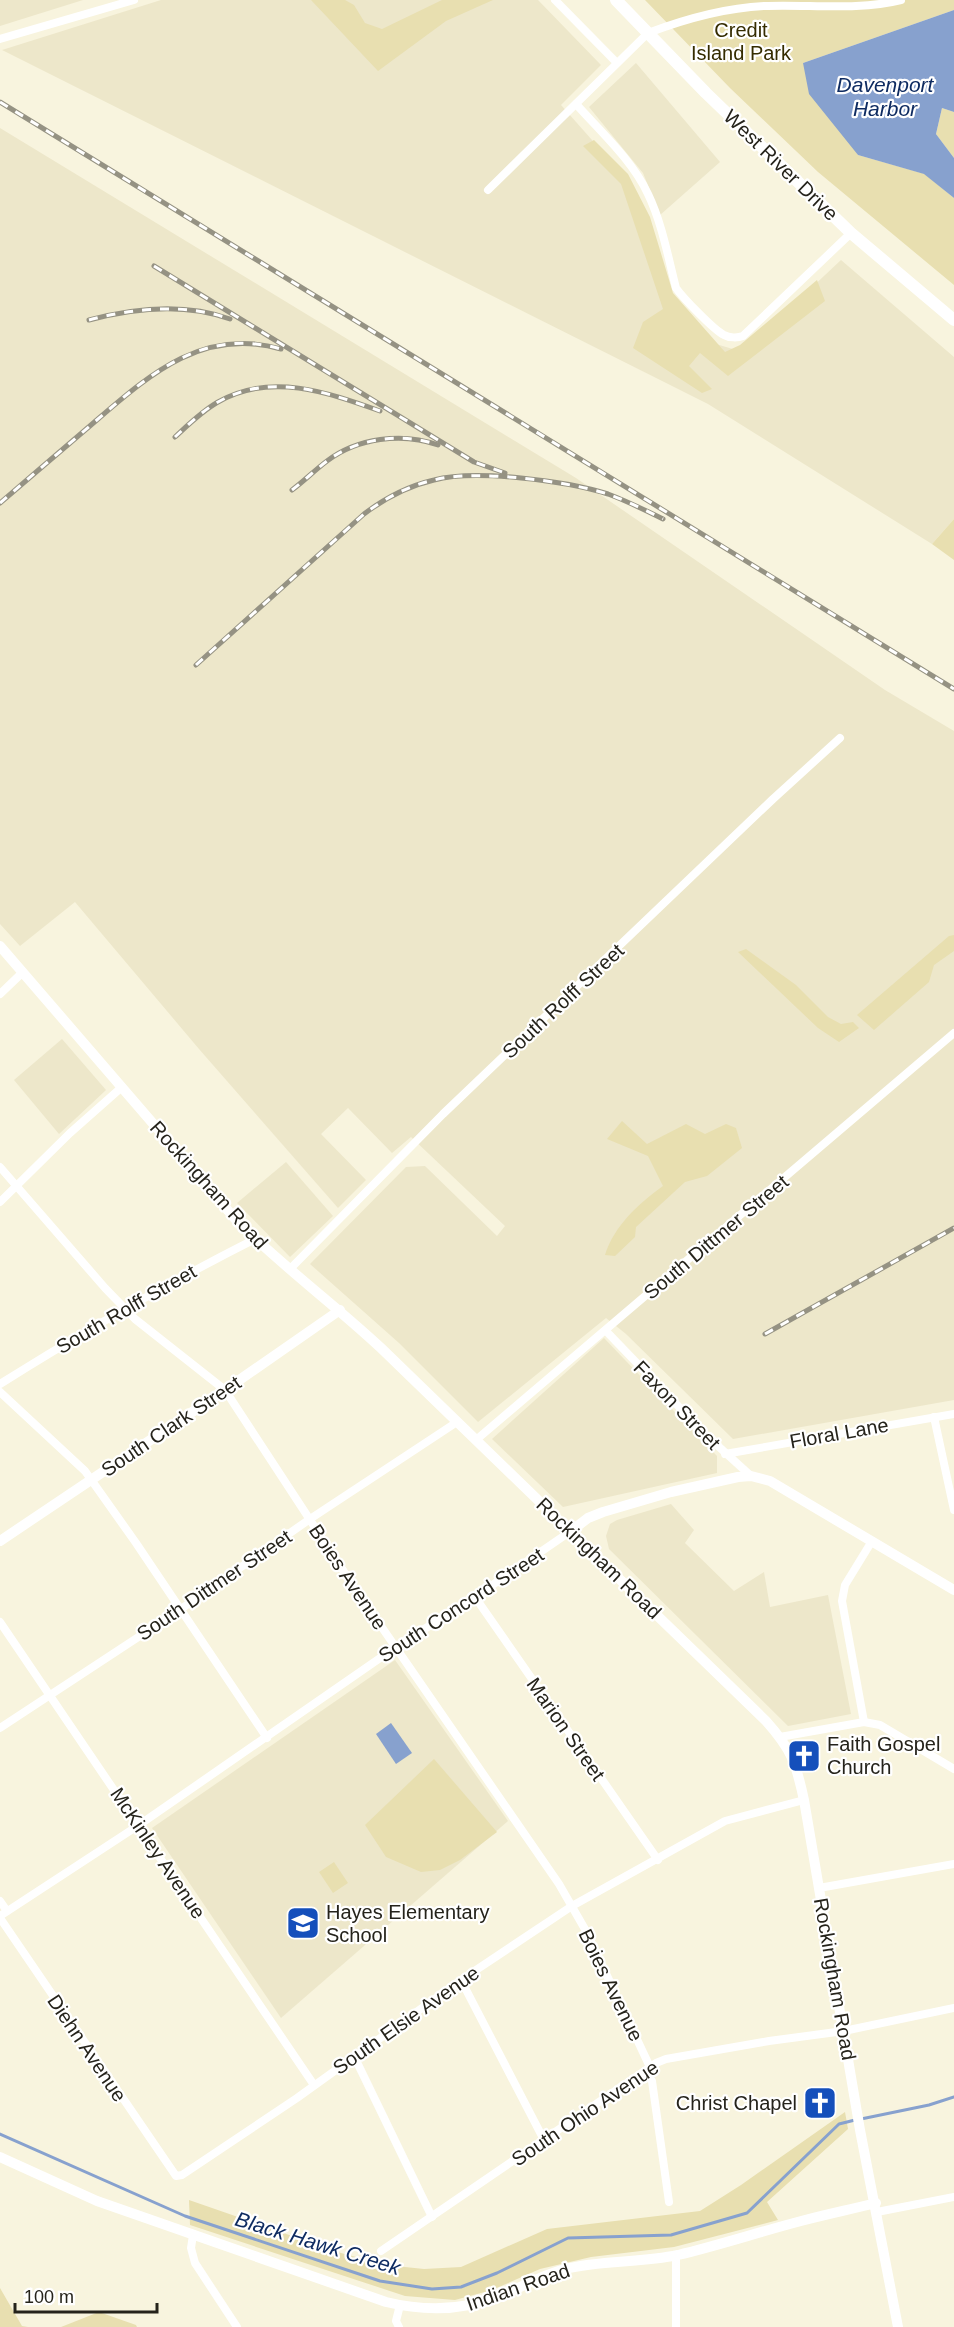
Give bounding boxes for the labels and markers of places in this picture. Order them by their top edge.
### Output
place label: Faith Gospel Church [827,1733,940,1778]
church icon: Faith Gospel Church [786,1738,822,1774]
place label: Hayes Elementary School [326,1901,489,1946]
school or university icon: Hayes Elementary School [285,1905,321,1941]
church icon: Christ Chapel [802,2085,838,2121]
place label: Christ Chapel [676,2092,797,2114]

